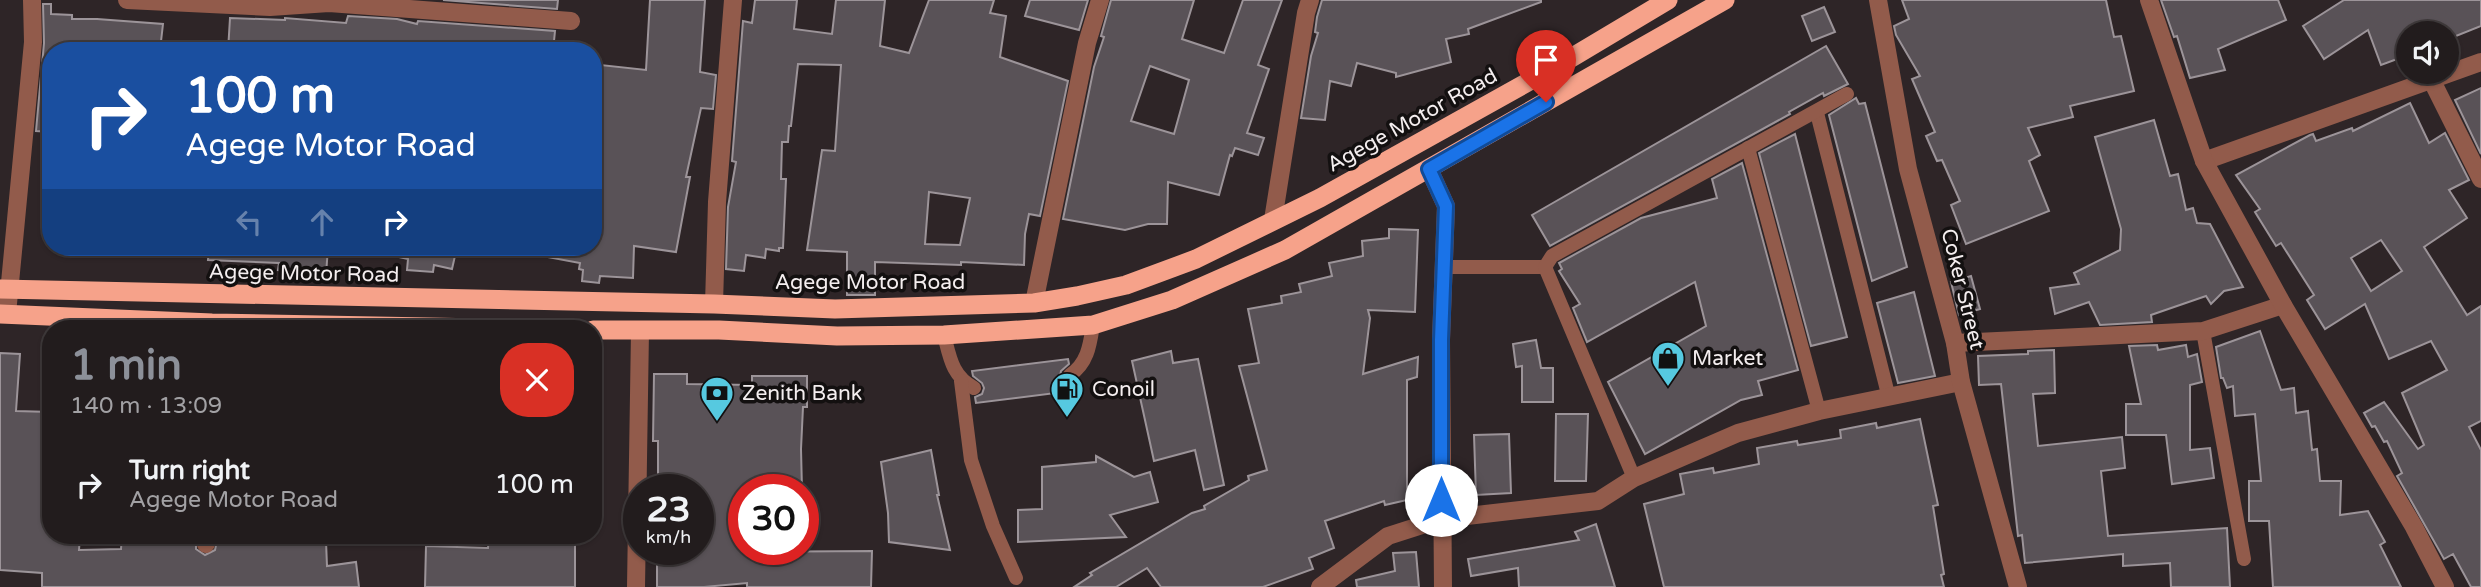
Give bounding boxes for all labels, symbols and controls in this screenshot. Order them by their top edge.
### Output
map controls [2396,21,2459,84]
button: sound [2396,21,2459,84]
pin [1516,30,1576,102]
icon: arrive [1527,41,1565,79]
street label: Agege Motor Road [1323,63,1502,178]
text: 100 m [185,67,335,126]
icon: right [70,70,161,161]
text: Agege Motor Road [185,127,476,165]
icon: left [230,203,268,241]
icon: ahead [303,203,341,241]
icon: right [376,203,414,241]
street label: Coker Street [1935,226,1990,352]
street label: Agege Motor Road [208,259,400,288]
street label: Agege Motor Road [775,270,965,295]
shop icon: Market [1649,339,1687,388]
text: 1 min [70,340,182,391]
button: close [500,343,574,417]
place label: Market [1692,346,1763,371]
fuel station icon: Conoil [1048,370,1086,419]
bank icon: Zenith Bank [698,374,736,423]
place label: Conoil [1092,377,1155,402]
place label: Zenith Bank [742,381,862,406]
text: 140 m · 13:09 [70,392,222,420]
text: Turn right [129,455,250,486]
position arrow [1404,463,1478,537]
icon: right [70,466,108,504]
text: 100 m [494,469,574,500]
speed limit sign: 30 [728,474,819,565]
text: Agege Motor Road [129,486,338,514]
text: 23 [647,489,690,531]
text: km/h [646,526,691,548]

